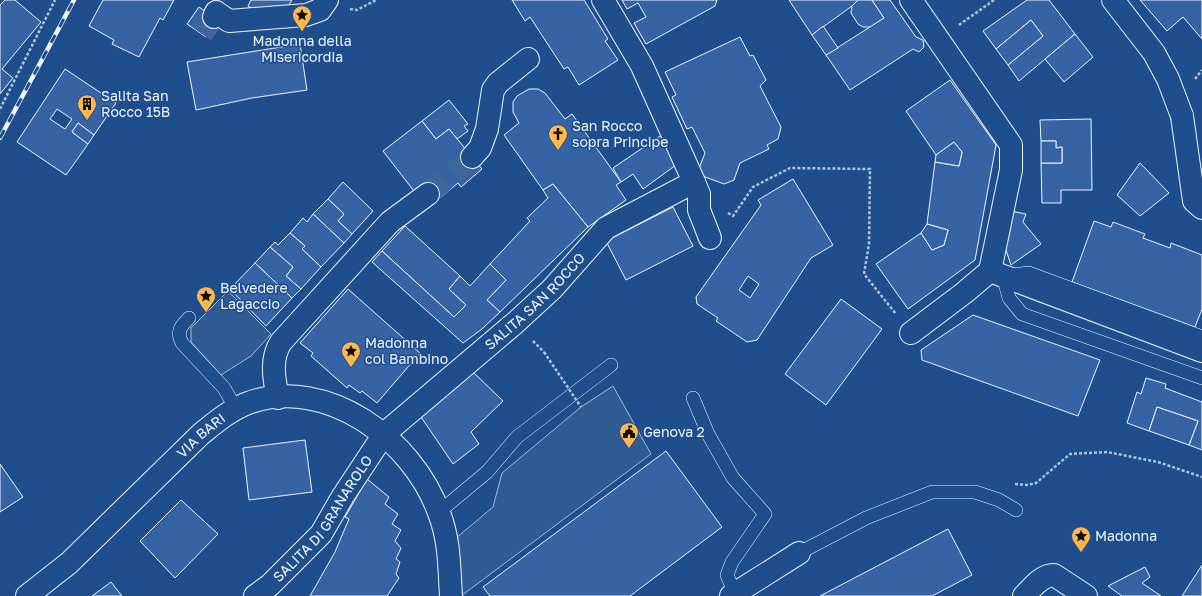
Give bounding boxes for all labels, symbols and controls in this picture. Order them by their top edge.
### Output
place icon: Madonna della Misericordia [291,4,313,32]
place label: Madonna della Misericordia [252,32,352,65]
place label: Salita San Rocco 15B [101,87,170,120]
building icon: Salita San Rocco 15B [76,93,98,121]
place label: San Rocco sopra Principe [572,117,668,150]
church icon: San Rocco sopra Principe [547,123,569,151]
street label: SALITA SAN ROCCO [481,249,588,353]
place label: Belvedere Lagaccio [220,279,288,312]
place icon: Belvedere Lagaccio [195,285,217,313]
place label: Madonna col Bambino [365,334,448,367]
place icon: Madonna col Bambino [340,340,362,368]
street label: VIA BARI [173,409,228,461]
public building icon: Genova 2 [618,421,640,449]
place label: Genova 2 [643,423,705,440]
street label: SALITA DI GRANAROLO [269,452,376,585]
place icon: Madonna [1070,525,1092,553]
place label: Madonna [1095,527,1157,544]

